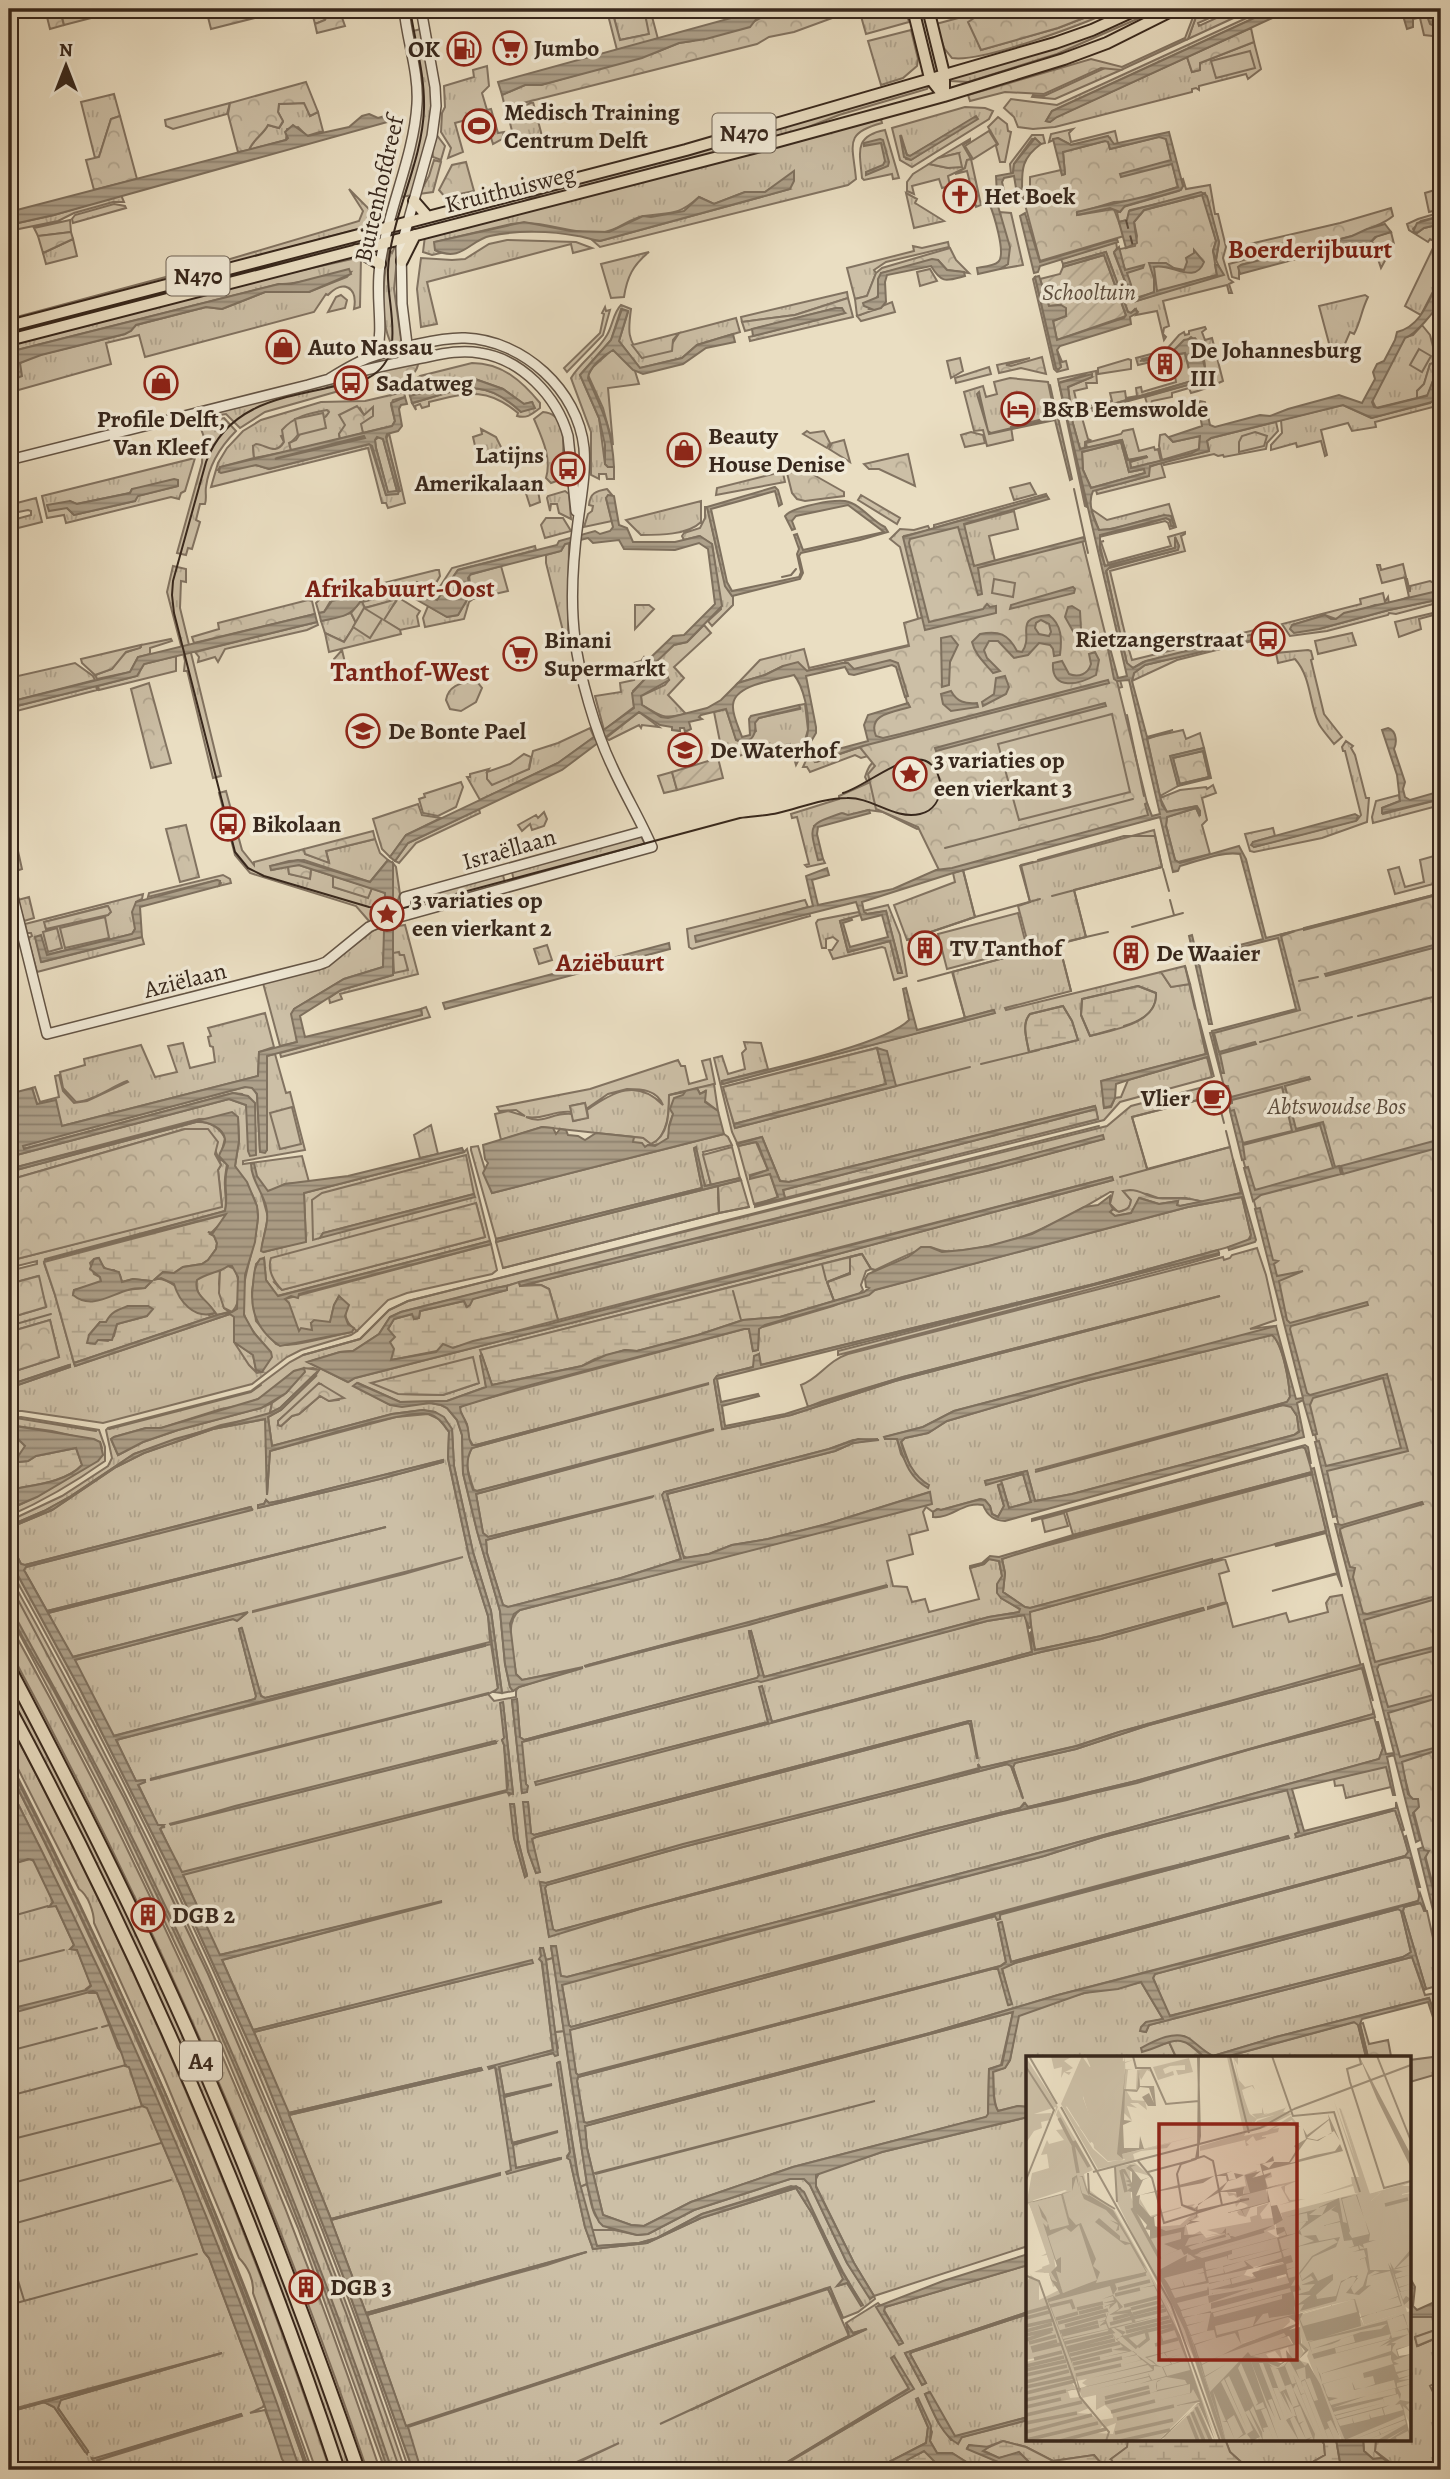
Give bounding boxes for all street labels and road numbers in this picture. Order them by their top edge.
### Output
street label: Buitenhofdreef [347,110,412,265]
road number: N470 [712,114,776,152]
street label: Kruithuisweg [441,157,579,221]
road number: N470 [166,256,230,296]
street label: Israëllaan [458,820,560,878]
street label: Aziëlaan [139,954,230,1006]
road number: A4 [180,2042,222,2080]

